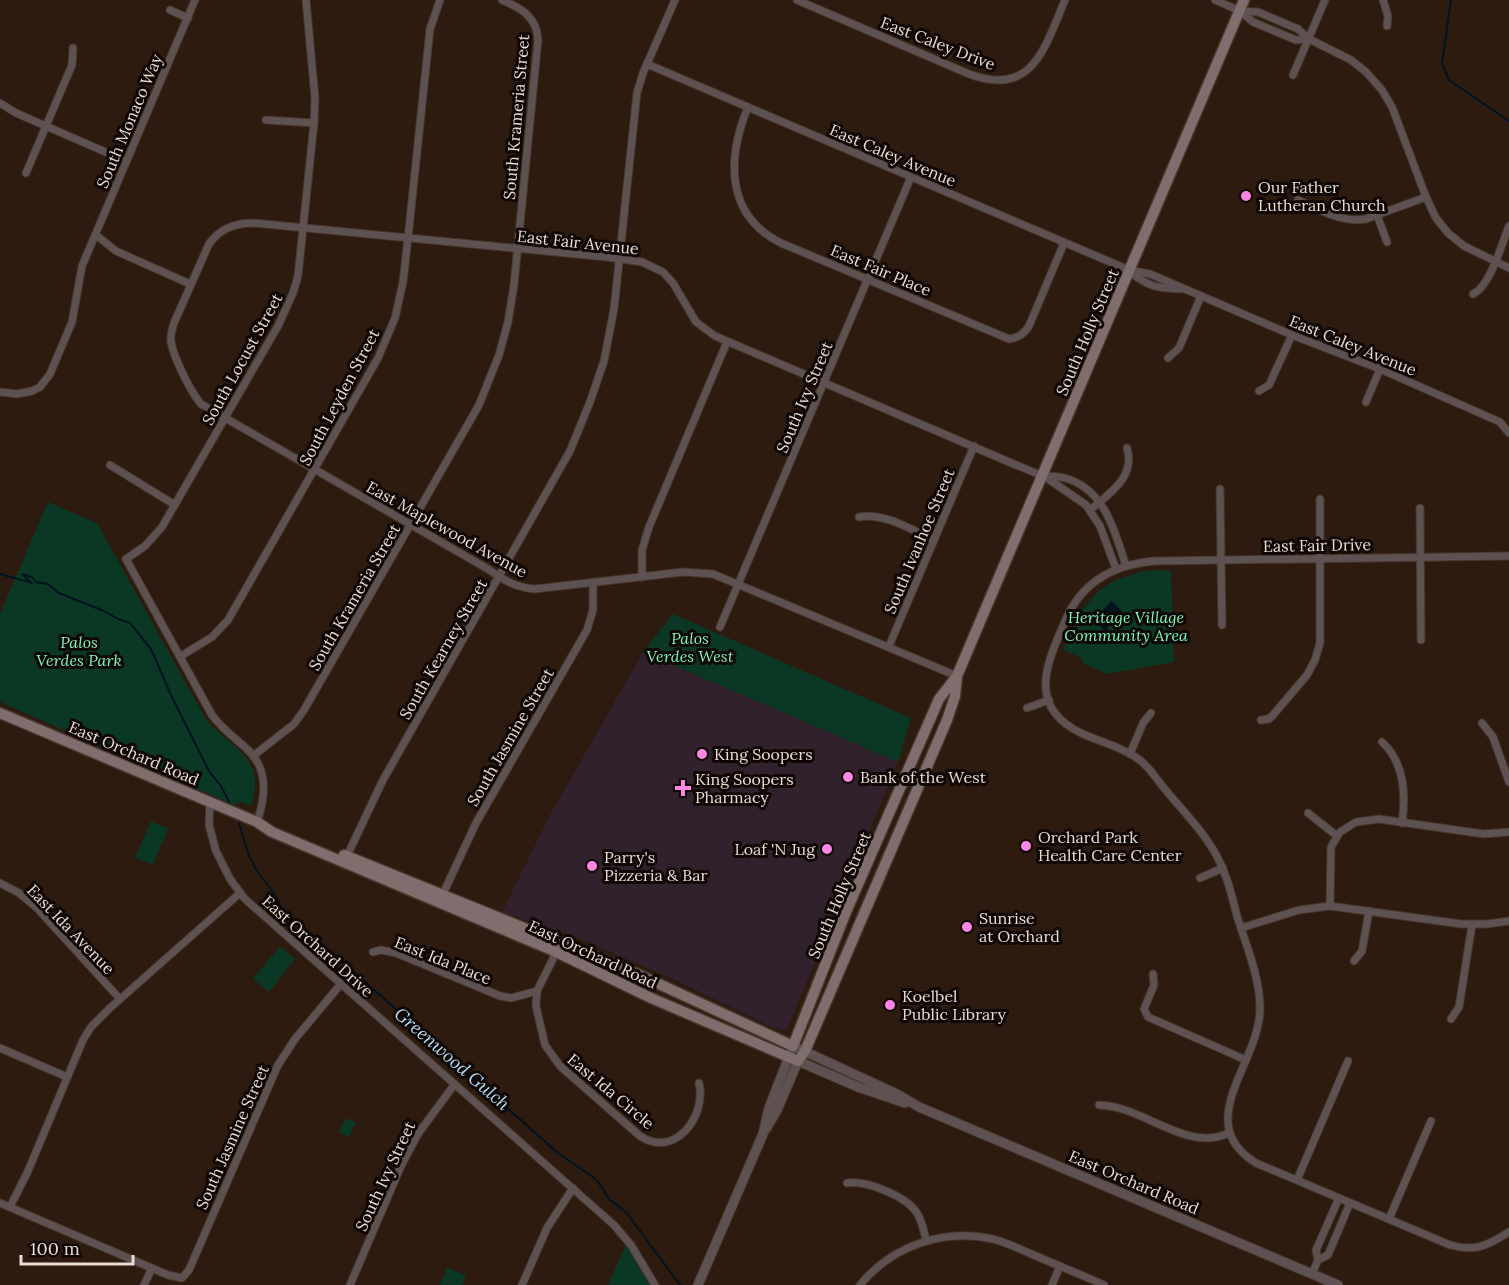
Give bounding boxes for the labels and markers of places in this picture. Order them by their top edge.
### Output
place label: Our Father Lutheran Church [1258,177,1386,215]
marker: Our Father Lutheran Church [1239,189,1253,203]
place label: King Soopers [714,744,813,764]
marker: King Soopers [695,747,709,761]
place label: Bank of the West [860,767,987,787]
place label: King Soopers Pharmacy [695,769,794,807]
marker: Bank of the West [841,770,855,784]
marker: King Soopers Pharmacy [676,781,690,795]
place label: Orchard Park Health Care Center [1038,827,1182,865]
place label: Loaf 'N Jug [734,839,816,859]
marker: Orchard Park Health Care Center [1019,839,1033,853]
marker: Loaf 'N Jug [820,842,834,856]
place label: Parry's Pizzeria & Bar [604,847,707,885]
marker: Parry's Pizzeria & Bar [585,859,599,873]
place label: Sunrise at Orchard [979,908,1060,946]
marker: Sunrise at Orchard [960,920,974,934]
place label: Koelbel Public Library [902,986,1006,1024]
marker: Koelbel Public Library [883,998,897,1012]

